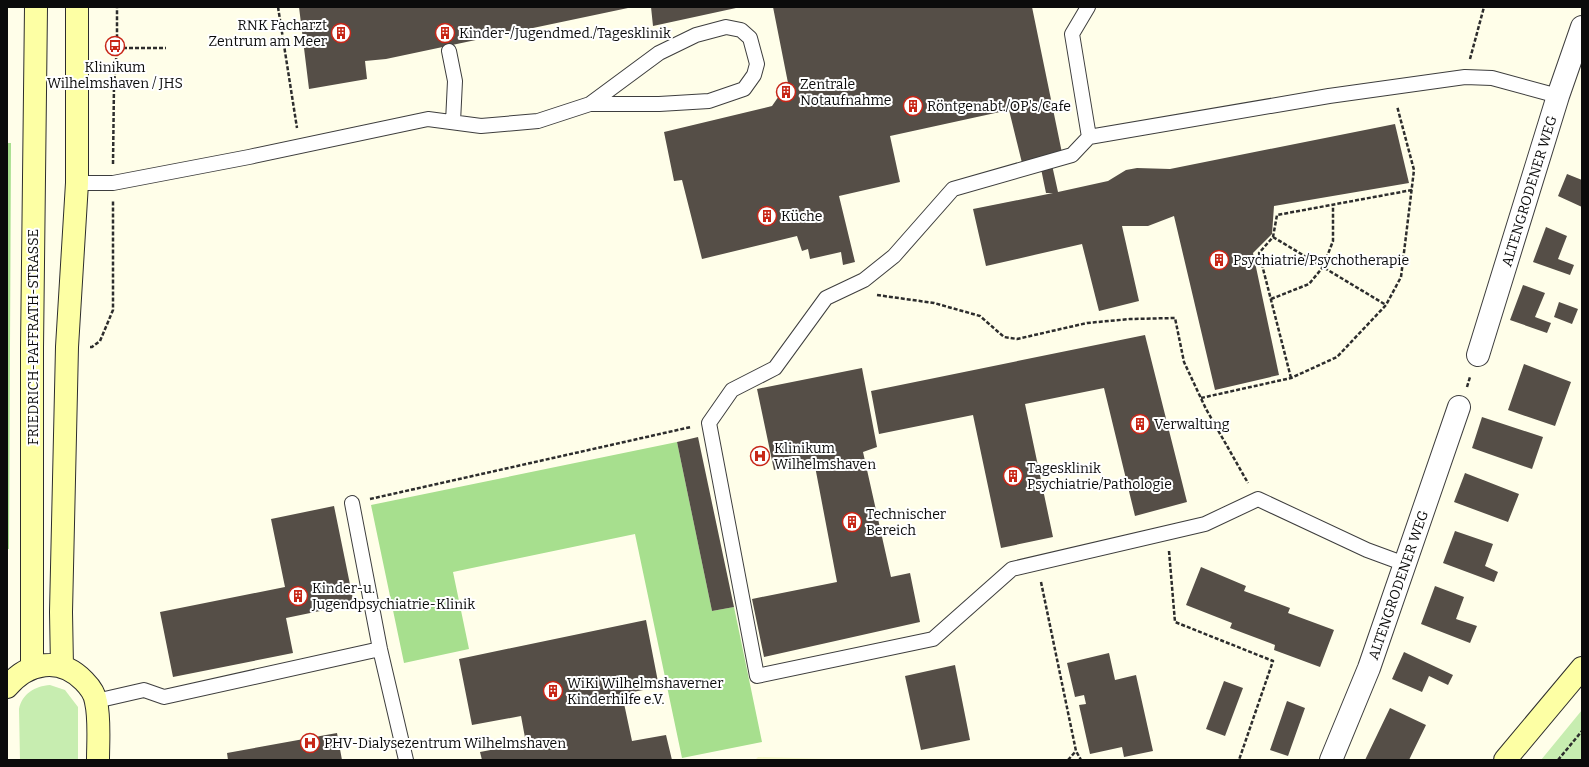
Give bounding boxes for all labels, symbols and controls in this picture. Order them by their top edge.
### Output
place label: RNK Facharzt Zentrum am Meer [208,17,327,50]
building icon: RNK Facharzt Zentrum am Meer [330,22,352,44]
building icon: Kinder-/Jugendmed./Tagesklinik [434,22,456,44]
place label: Kinder-/Jugendmed./Tagesklinik [459,25,671,42]
bus stop icon: Klinikum Wilhelmshaven / JHS [104,35,126,57]
place label: Klinikum Wilhelmshaven / JHS [47,59,183,92]
place label: Zentrale Notaufnahme [800,76,891,109]
building icon: Zentrale Notaufnahme [775,81,797,103]
building icon: Röntgenabt./OP's/Cafe [902,95,924,117]
place label: Röntgenabt./OP's/Cafe [927,98,1071,115]
street label: ALTENGRODENER WEG [1498,114,1561,269]
building icon: Küche [756,205,778,227]
place label: Küche [781,208,822,225]
street label: FRIEDRICH-PAFFRATH-STRASSE [25,229,42,445]
building icon: Psychiatrie/Psychotherapie [1208,249,1230,271]
place label: Psychiatrie/Psychotherapie [1233,252,1409,269]
building icon: Verwaltung [1129,413,1151,435]
place label: Verwaltung [1154,416,1230,433]
place label: Klinikum Wilhelmshaven [774,440,876,473]
hospital icon: Klinikum Wilhelmshaven [749,445,771,467]
place label: Tagesklinik Psychiatrie/Pathologie [1027,460,1172,493]
building icon: Tagesklinik Psychiatrie/Pathologie [1002,465,1024,487]
place label: Technischer Bereich [866,506,946,539]
street label: ALTENGRODENER WEG [1365,508,1432,662]
building icon: Technischer Bereich [841,511,863,533]
place label: Kinder-u. Jugendpsychiatrie-Klinik [311,580,475,613]
building icon: Kinder-u. Jugendpsychiatrie-Klinik [287,585,309,607]
place label: WiKi Wilhelmshaverner Kinderhilfe e.V. [567,675,723,708]
building icon: WiKi Wilhelmshaverner Kinderhilfe e.V. [542,680,564,702]
hospital icon: PHV-Dialysezentrum Wilhelmshaven [299,732,321,754]
place label: PHV-Dialysezentrum Wilhelmshaven [324,735,566,752]

